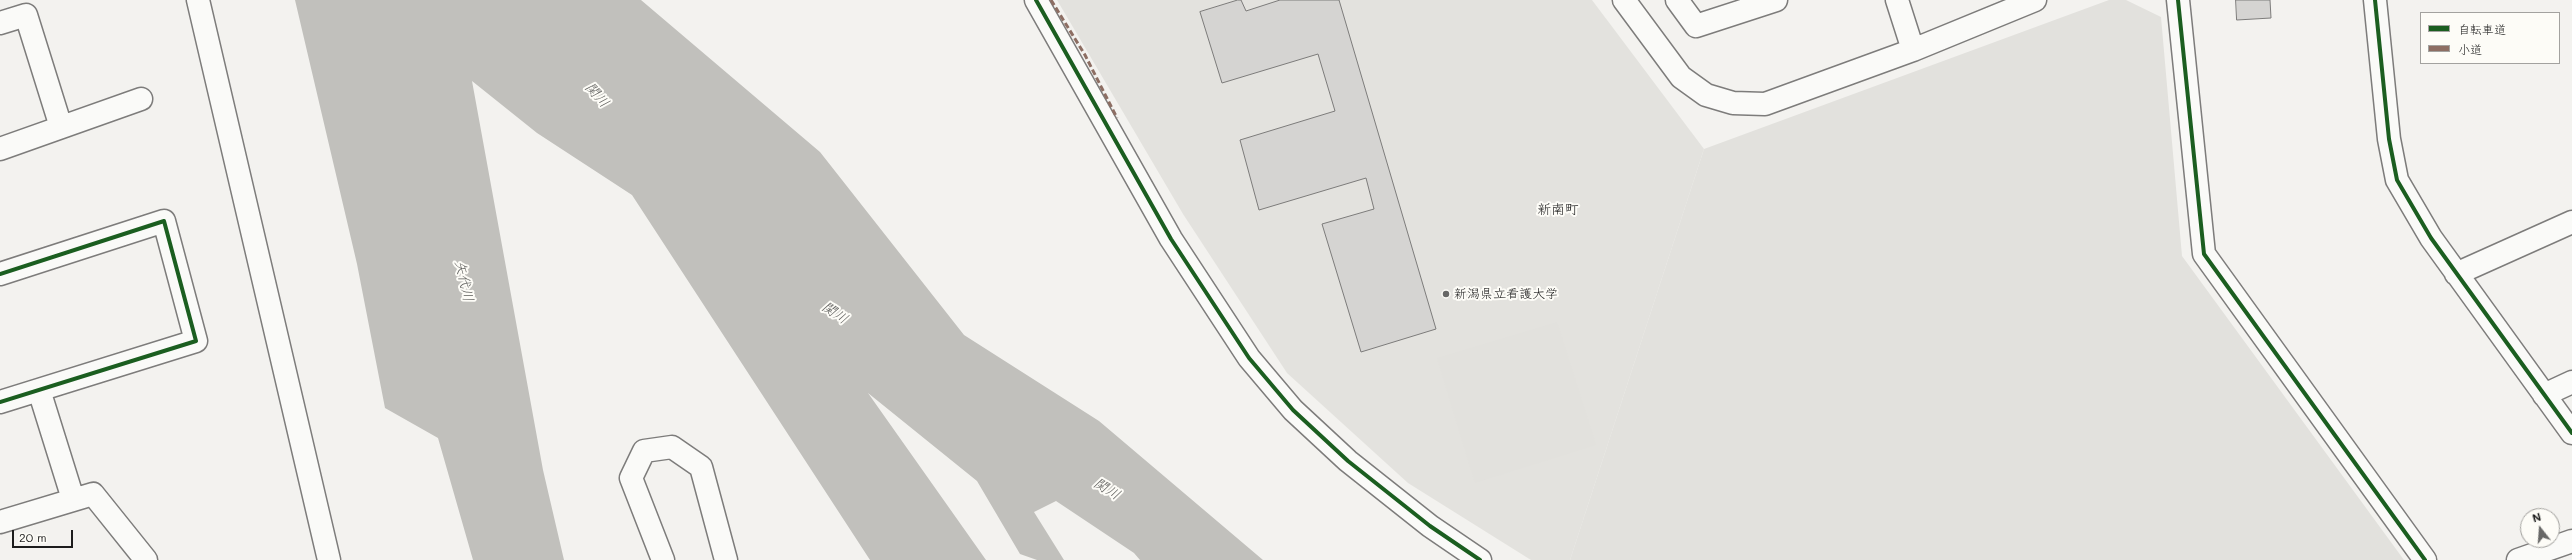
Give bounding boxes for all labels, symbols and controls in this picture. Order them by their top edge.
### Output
legend [2420,12,2560,64]
text: 自転車道 [2458,21,2506,37]
text: 小道 [2458,41,2482,57]
water label: 関川 [581,79,613,111]
district label: 新南町 [1537,202,1579,218]
water label: 矢代川 [451,259,477,303]
place label: 新潟県立看護大学 [1454,286,1558,302]
marker: 新潟県立看護大学 [1441,289,1451,299]
water label: 関川 [819,298,851,328]
water label: 関川 [1091,474,1123,504]
north arrow [2520,508,2560,548]
text: N [2530,509,2543,525]
scale bar [14,522,75,548]
text: 20 m [19,529,47,545]

